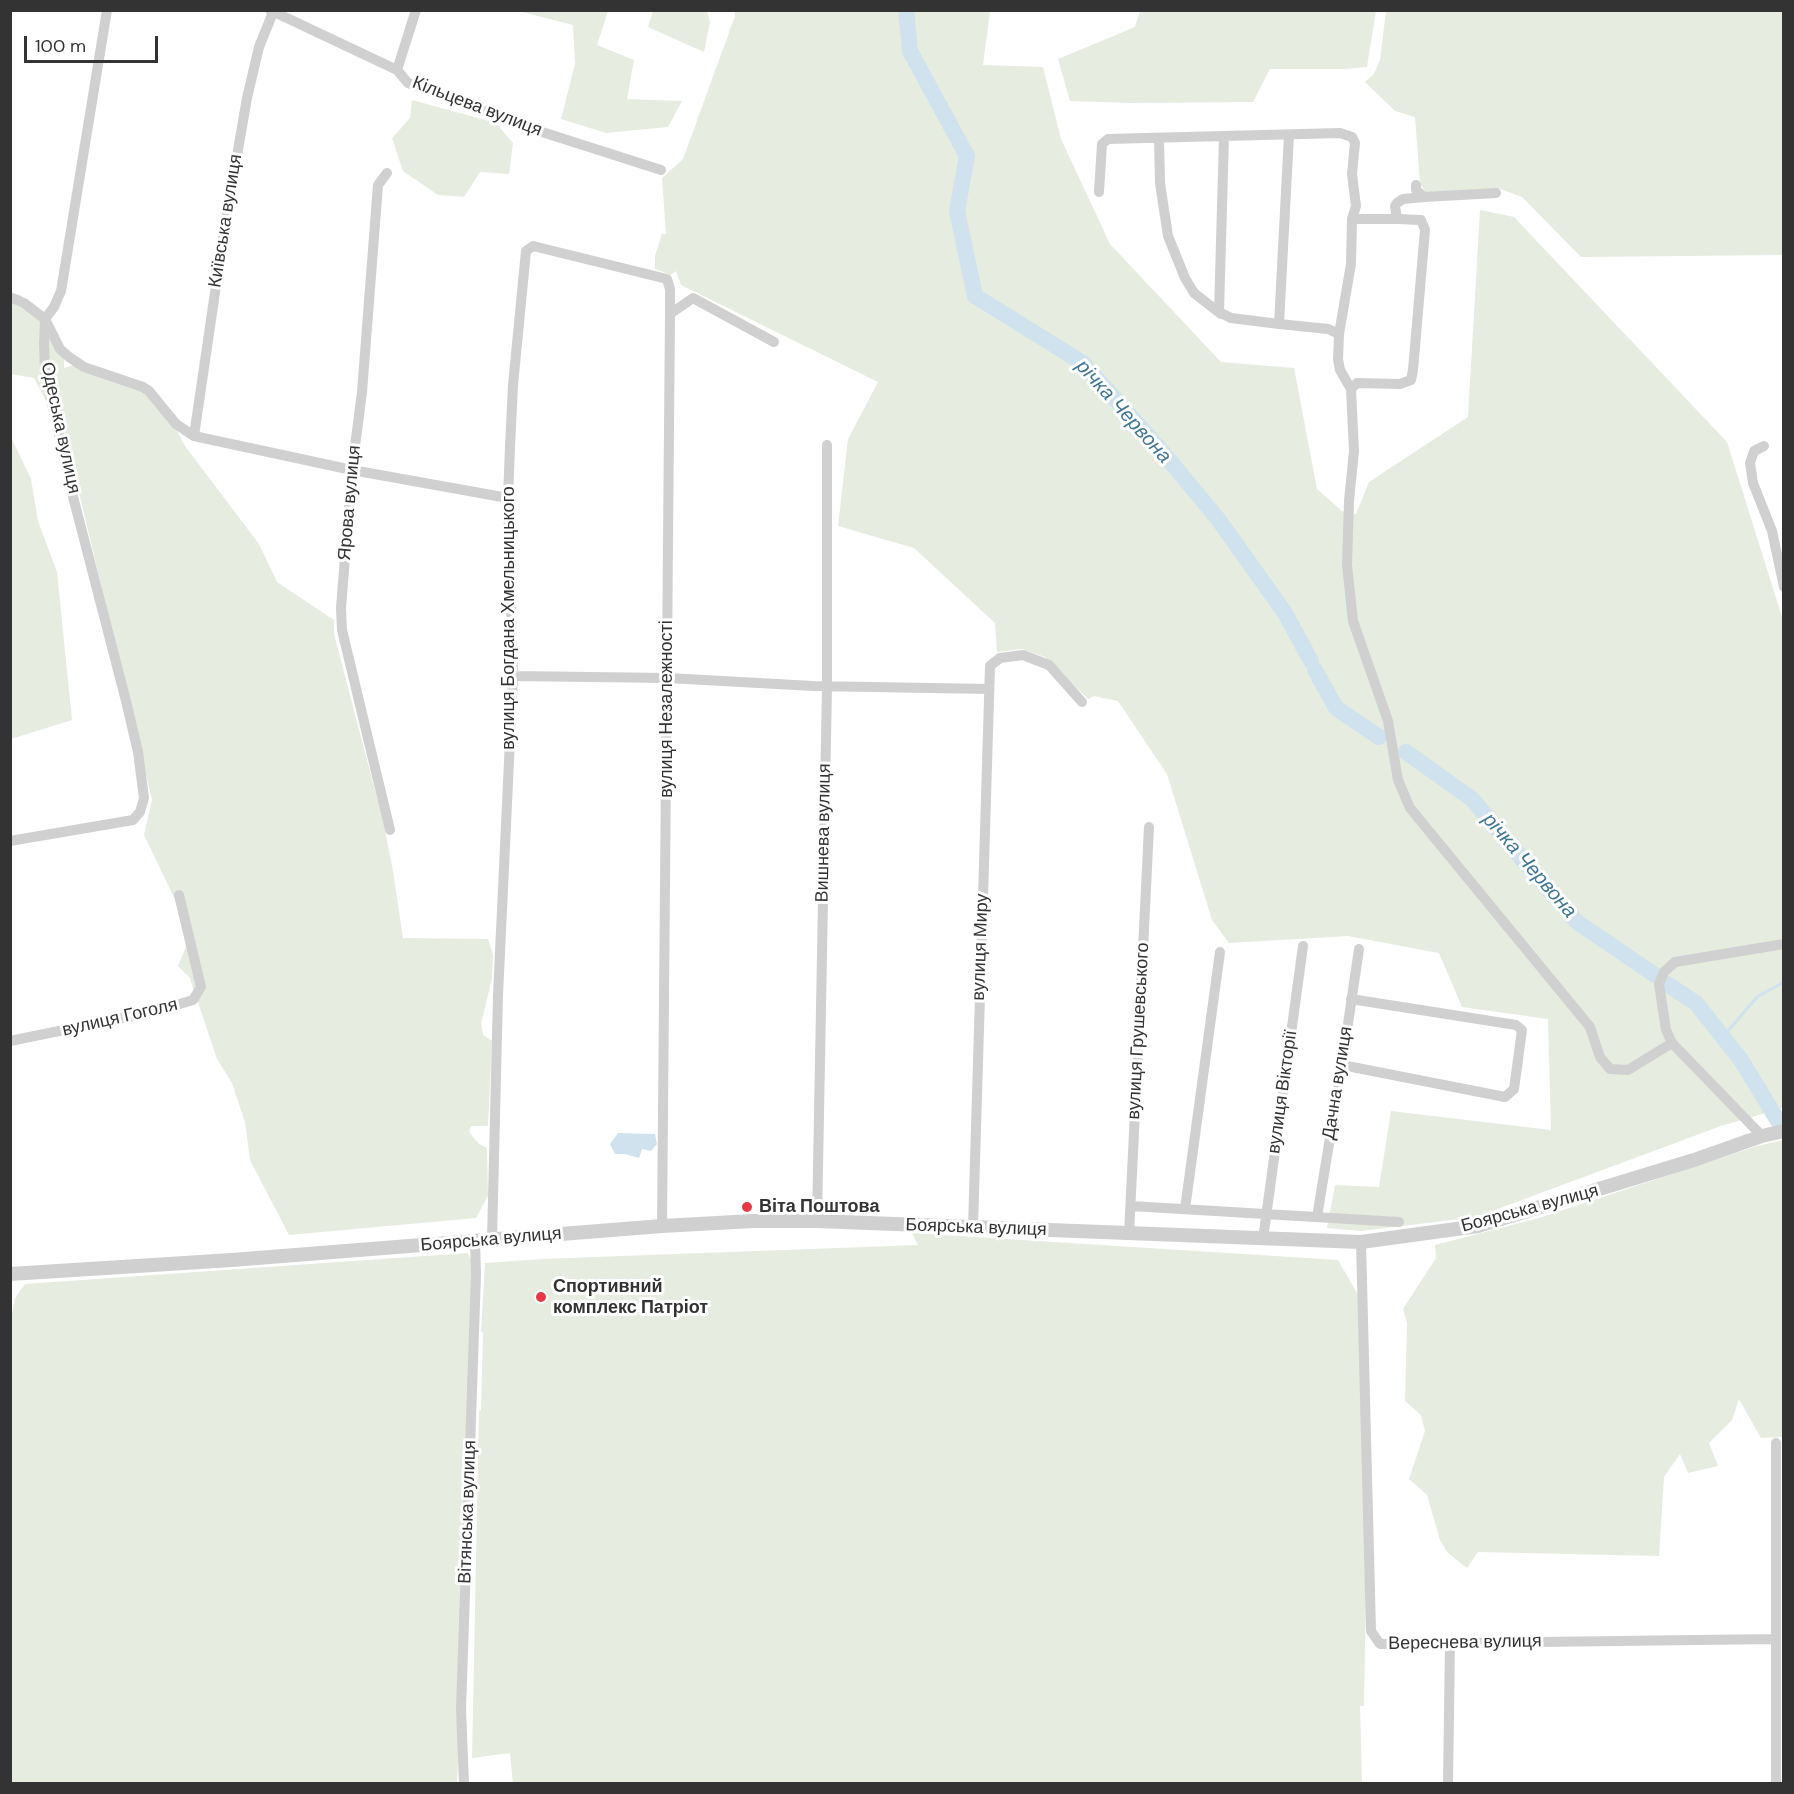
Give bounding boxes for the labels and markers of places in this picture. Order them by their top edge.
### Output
place label: Віта Поштова [759,1196,879,1218]
marker: Віта Поштова [740,1200,754,1214]
place label: Спортивний комплекс Патріот [553,1276,708,1318]
marker: Спортивний комплекс Патріот [534,1290,548,1304]

